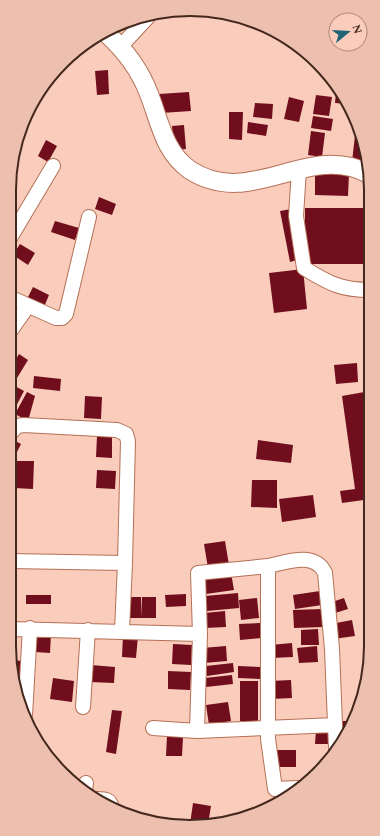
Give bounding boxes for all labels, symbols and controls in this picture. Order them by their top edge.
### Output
north arrow [328,12,368,52]
text: N [348,22,367,36]

